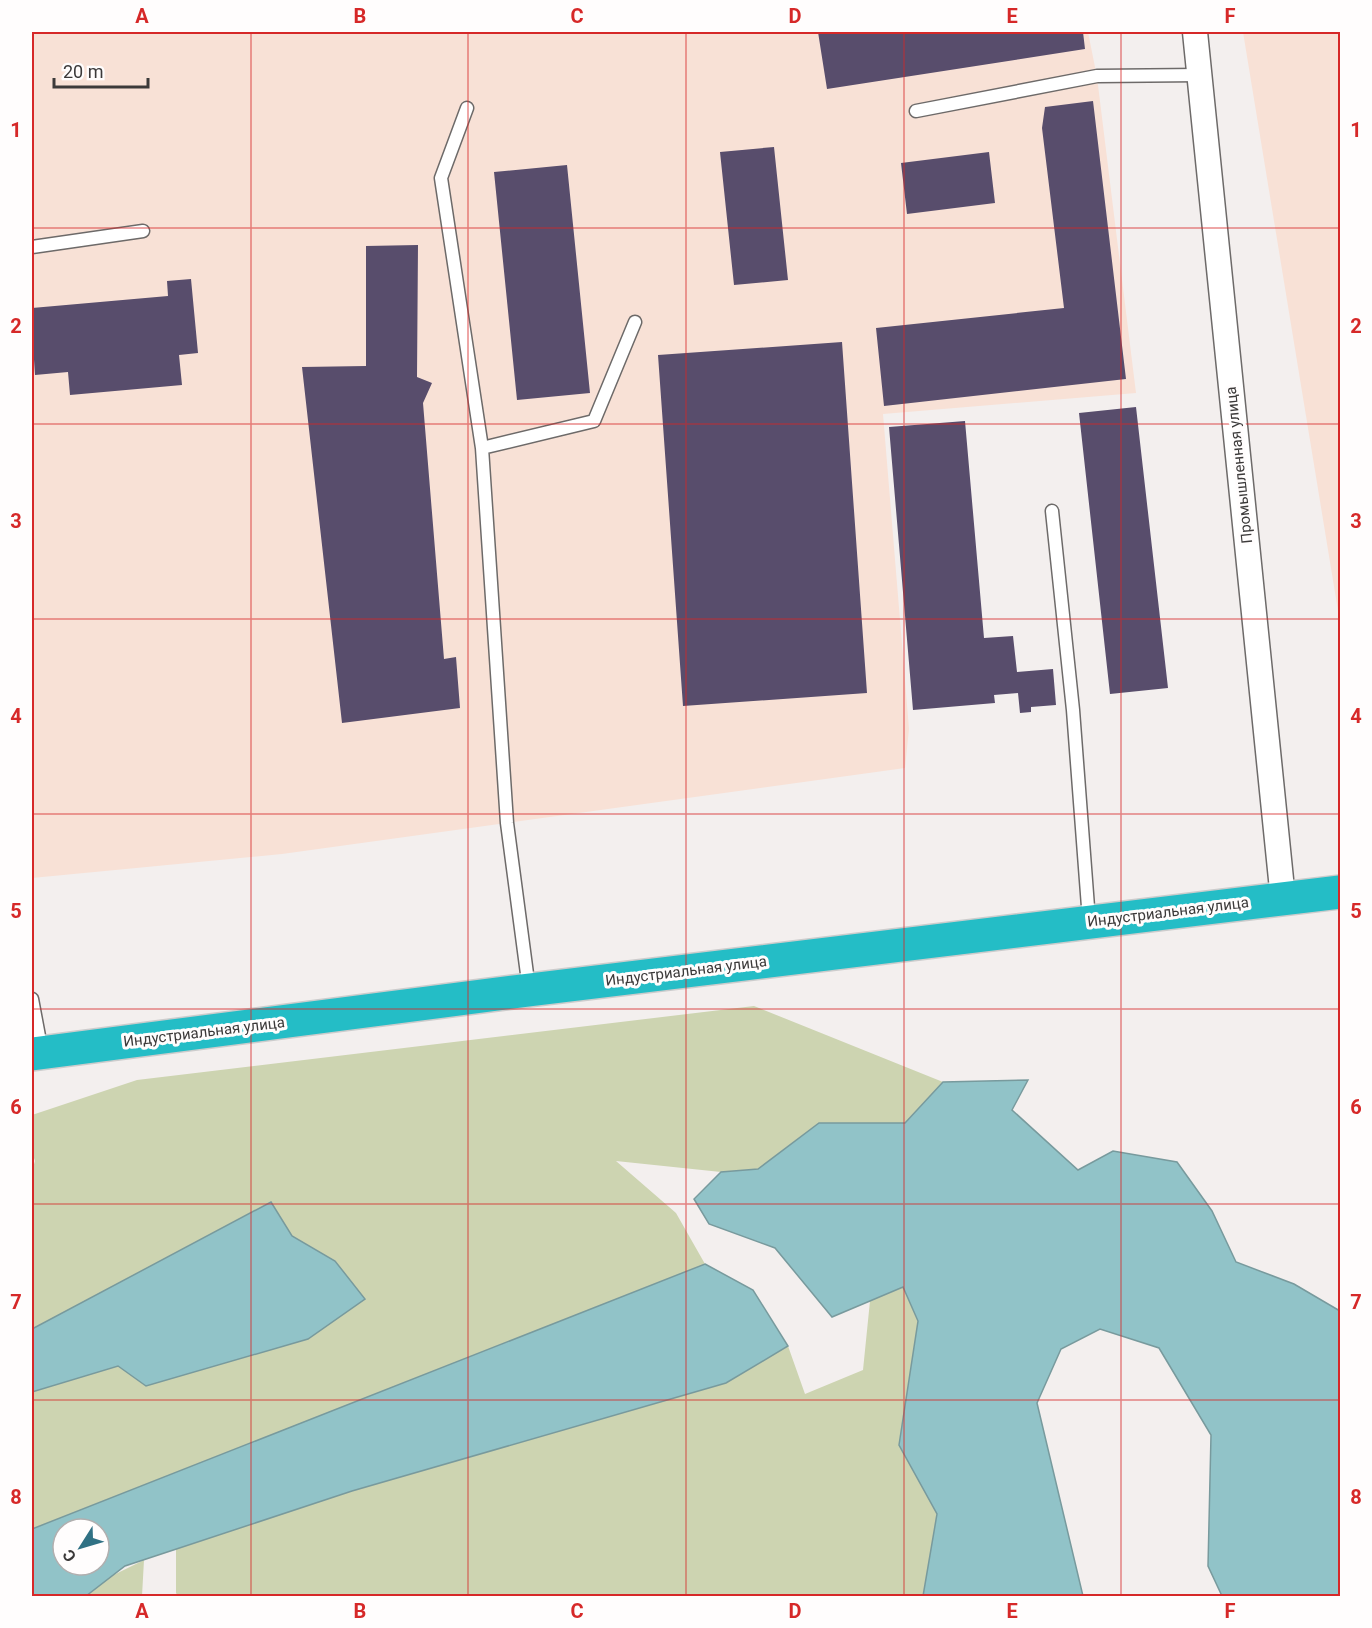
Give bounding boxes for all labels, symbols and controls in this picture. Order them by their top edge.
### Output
text: A [135,4,149,28]
text: B [354,4,366,28]
text: C [570,4,584,28]
text: D [789,4,802,28]
text: E [1006,4,1018,28]
text: F [1225,4,1236,28]
scale bar [54,51,148,89]
text: 20 m [63,61,103,82]
text: 1 [10,118,22,142]
text: 1 [1350,118,1362,142]
text: 2 [10,314,22,338]
text: 2 [1350,314,1362,338]
street label: Промышленная улица [1222,386,1256,544]
text: 3 [10,509,22,533]
text: 3 [1350,509,1362,533]
text: 4 [10,704,22,728]
text: 4 [1350,704,1362,728]
street label: Индустриальная улица [1086,893,1250,931]
text: 5 [10,899,22,923]
text: 5 [1350,899,1362,923]
street label: Индустриальная улица [604,952,768,990]
street label: Индустриальная улица [122,1013,286,1051]
text: 6 [10,1095,22,1119]
text: 6 [1350,1095,1362,1119]
text: 7 [10,1290,22,1314]
text: 7 [1350,1290,1362,1314]
text: 8 [10,1485,22,1509]
text: 8 [1350,1485,1362,1509]
north arrow [51,1517,111,1577]
text: С [59,1546,80,1566]
text: A [135,1599,149,1623]
text: B [354,1599,366,1623]
text: C [570,1599,584,1623]
text: D [789,1599,802,1623]
text: E [1006,1599,1018,1623]
text: F [1225,1599,1236,1623]

